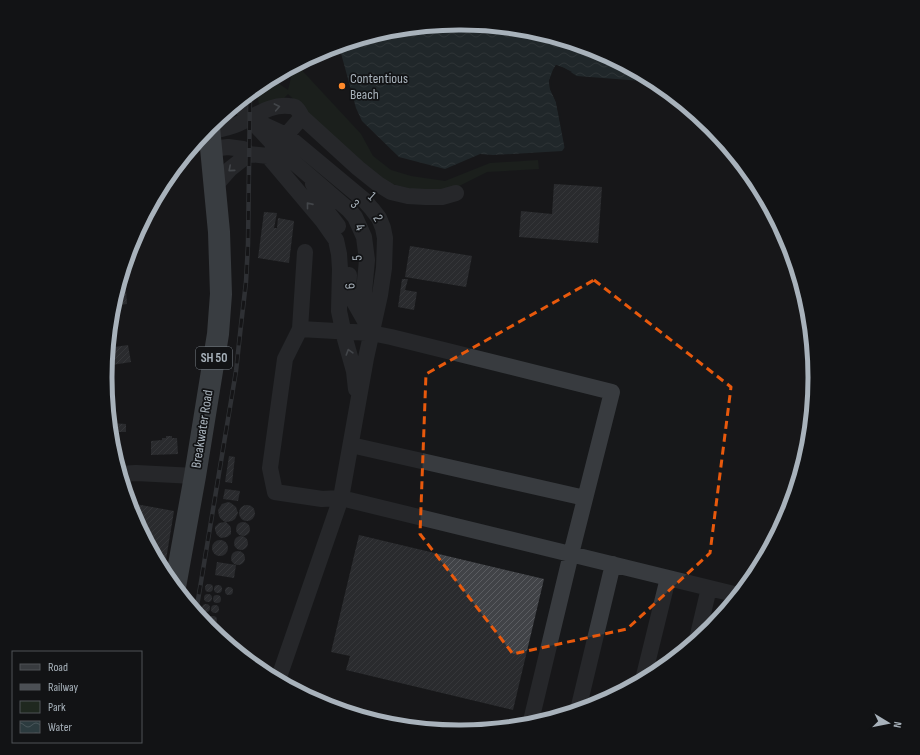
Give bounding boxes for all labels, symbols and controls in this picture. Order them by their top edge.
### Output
place label: Contentious Beach [350,70,408,103]
marker: Contentious Beach [337,81,347,91]
one-way arrow [274,103,281,112]
one-way arrow [228,164,236,171]
street label: 1 [364,188,380,204]
street label: 3 [347,196,363,212]
one-way arrow [307,203,314,210]
street label: 2 [369,211,387,225]
street label: 4 [351,221,369,233]
street label: 5 [348,254,366,261]
street label: 6 [341,282,359,290]
road number: SH 50 [196,347,232,369]
one-way arrow [345,349,354,356]
street label: Breakwater Road [187,389,217,469]
legend [12,651,142,743]
text: Road [48,660,68,675]
text: Railway [48,680,79,695]
text: Park [48,700,66,715]
north arrow [868,703,908,743]
text: Water [48,720,72,735]
text: N [890,721,904,729]

